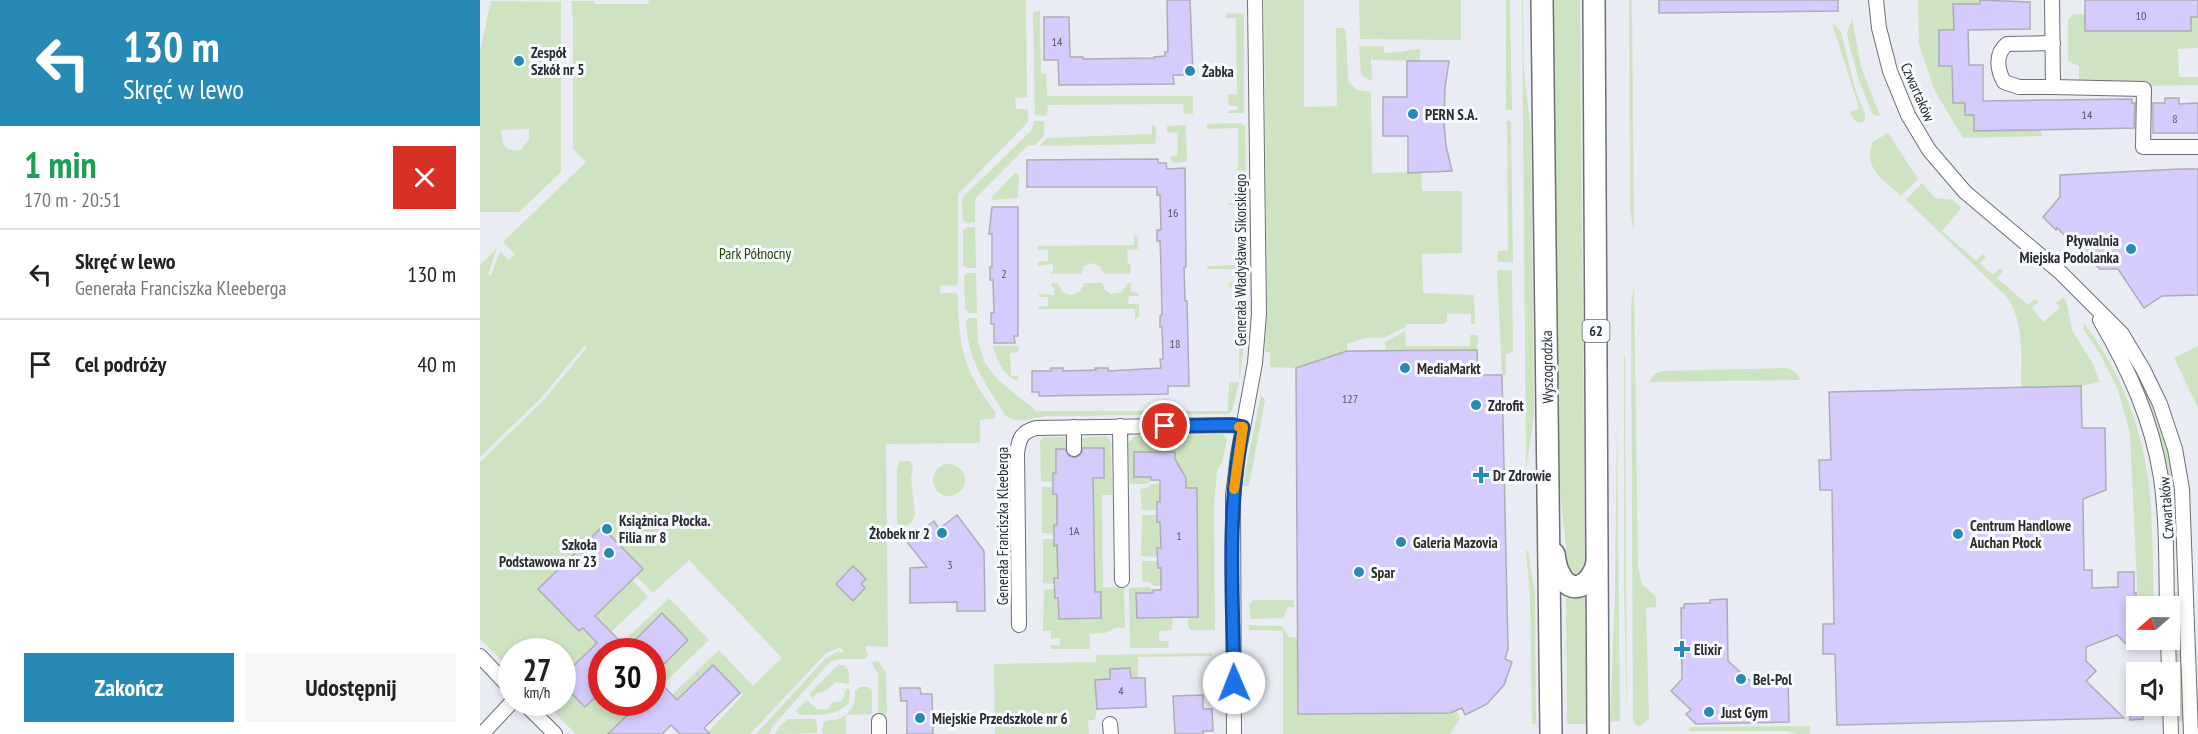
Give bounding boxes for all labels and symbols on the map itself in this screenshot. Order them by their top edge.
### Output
house number: 10 [2136,8,2146,23]
house number: 14 [1052,34,1063,49]
place label: Zespół Szkół nr 5 [531,43,584,79]
marker: Zespół Szkół nr 5 [512,54,526,68]
street label: Czwartaków [1897,60,1939,124]
place label: Żabka [1202,62,1234,81]
marker: Żabka [1183,64,1197,78]
place label: PERN S.A. [1425,105,1478,124]
marker: PERN S.A. [1406,107,1420,121]
house number: 14 [2082,107,2093,122]
house number: 8 [2172,111,2178,126]
street label: Generała Władysława Sikorskiego [1231,174,1250,346]
house number: 16 [1168,205,1178,220]
place label: Pływalnia Miejska Podolanka [2019,231,2119,267]
marker: Pływalnia Miejska Podolanka [2124,242,2138,256]
park label: Park Północny [719,244,791,263]
house number: 2 [1001,266,1007,281]
road number: 62 [1582,320,1610,342]
street label: Wyszogrodzka [1537,330,1557,404]
house number: 18 [1170,336,1180,351]
place label: MediaMarkt [1417,359,1481,378]
marker: MediaMarkt [1398,361,1412,375]
house number: 127 [1342,391,1358,406]
place label: Zdrofit [1488,396,1524,415]
marker: Zdrofit [1469,398,1483,412]
pin [1139,400,1190,451]
street label: Generała Franciszka Kleeberga [993,447,1012,605]
place label: Dr Zdrowie [1493,466,1551,485]
marker: Dr Zdrowie [1474,468,1488,482]
street label: Czwartaków [2154,476,2178,540]
place label: Książnica Płocka. Filia nr 8 [619,511,710,547]
place label: Centrum Handlowe Auchan Płock [1969,516,2071,552]
marker: Książnica Płocka. Filia nr 8 [600,522,614,536]
house number: 1A [1068,523,1080,538]
place label: Żłobek nr 2 [869,524,930,543]
marker: Żłobek nr 2 [935,526,949,540]
marker: Centrum Handlowe Auchan Płock [1951,527,1965,541]
house number: 1 [1176,528,1182,543]
place label: Galeria Mazovia [1413,533,1498,552]
place label: Szkoła Podstawowa nr 23 [499,535,597,571]
marker: Galeria Mazovia [1394,535,1408,549]
marker: Szkoła Podstawowa nr 23 [602,546,616,560]
house number: 3 [947,557,953,572]
place label: Spar [1371,563,1395,582]
marker: Spar [1352,565,1366,579]
north arrow [2126,596,2180,650]
speed limit sign: 30 [588,638,666,716]
place label: Elixir [1694,640,1722,659]
marker: Elixir [1675,642,1689,656]
position arrow [1202,651,1266,715]
place label: Bel-Pol [1753,670,1792,689]
marker: Bel-Pol [1734,672,1748,686]
house number: 4 [1118,683,1124,698]
place label: Just Gym [1720,703,1768,722]
marker: Just Gym [1702,705,1716,719]
place label: Miejskie Przedszkole nr 6 [932,709,1068,728]
marker: Miejskie Przedszkole nr 6 [913,711,927,725]

